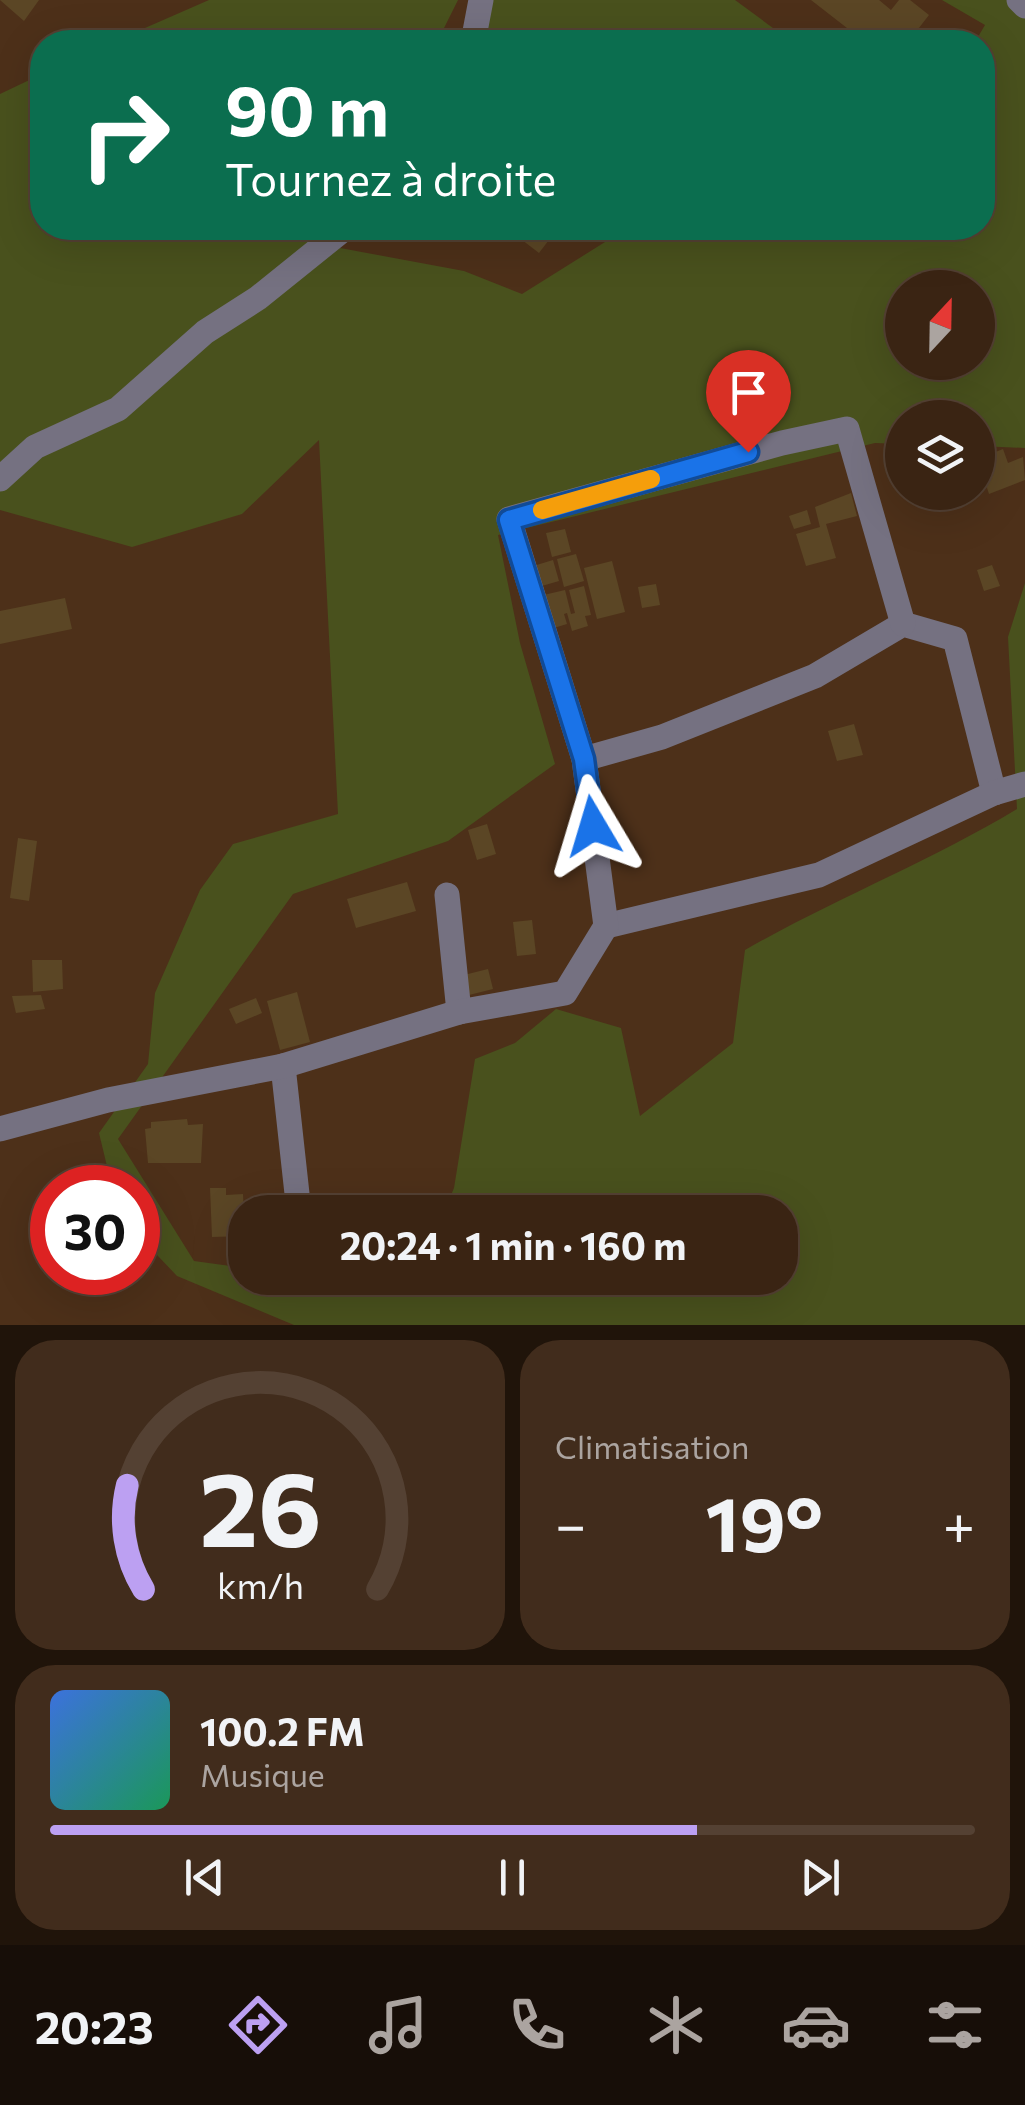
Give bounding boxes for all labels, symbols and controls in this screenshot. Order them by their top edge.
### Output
text: 90 m [225,65,389,150]
icon: right [60,70,190,200]
text: Tournez à droite [225,150,556,205]
north arrow [885,270,995,380]
map controls [885,270,995,510]
pin [706,350,791,453]
icon: arrive [721,365,776,420]
button: layers [885,400,995,510]
position arrow [541,774,645,878]
speed limit sign: 30 [30,1165,160,1295]
text: 20:24 · 1 min · 160 m [340,1221,686,1268]
text: Climatisation [555,1426,749,1466]
text: 26 [199,1441,321,1568]
text: 19° [706,1476,823,1567]
text: − [555,1489,586,1556]
text: + [943,1489,975,1556]
text: km/h [217,1563,303,1606]
text: 100.2 FM [200,1707,365,1754]
text: Musique [200,1754,325,1794]
icon: previous [177,1850,232,1905]
icon: pause [485,1850,540,1905]
icon: next [793,1850,848,1905]
icon: directions [223,1990,293,2060]
icon: music [363,1990,433,2060]
icon: phone [502,1990,572,2060]
icon: climate [641,1990,711,2060]
icon: car [781,1990,851,2060]
icon: filters [920,1990,990,2060]
text: 20:23 [35,1998,154,2053]

